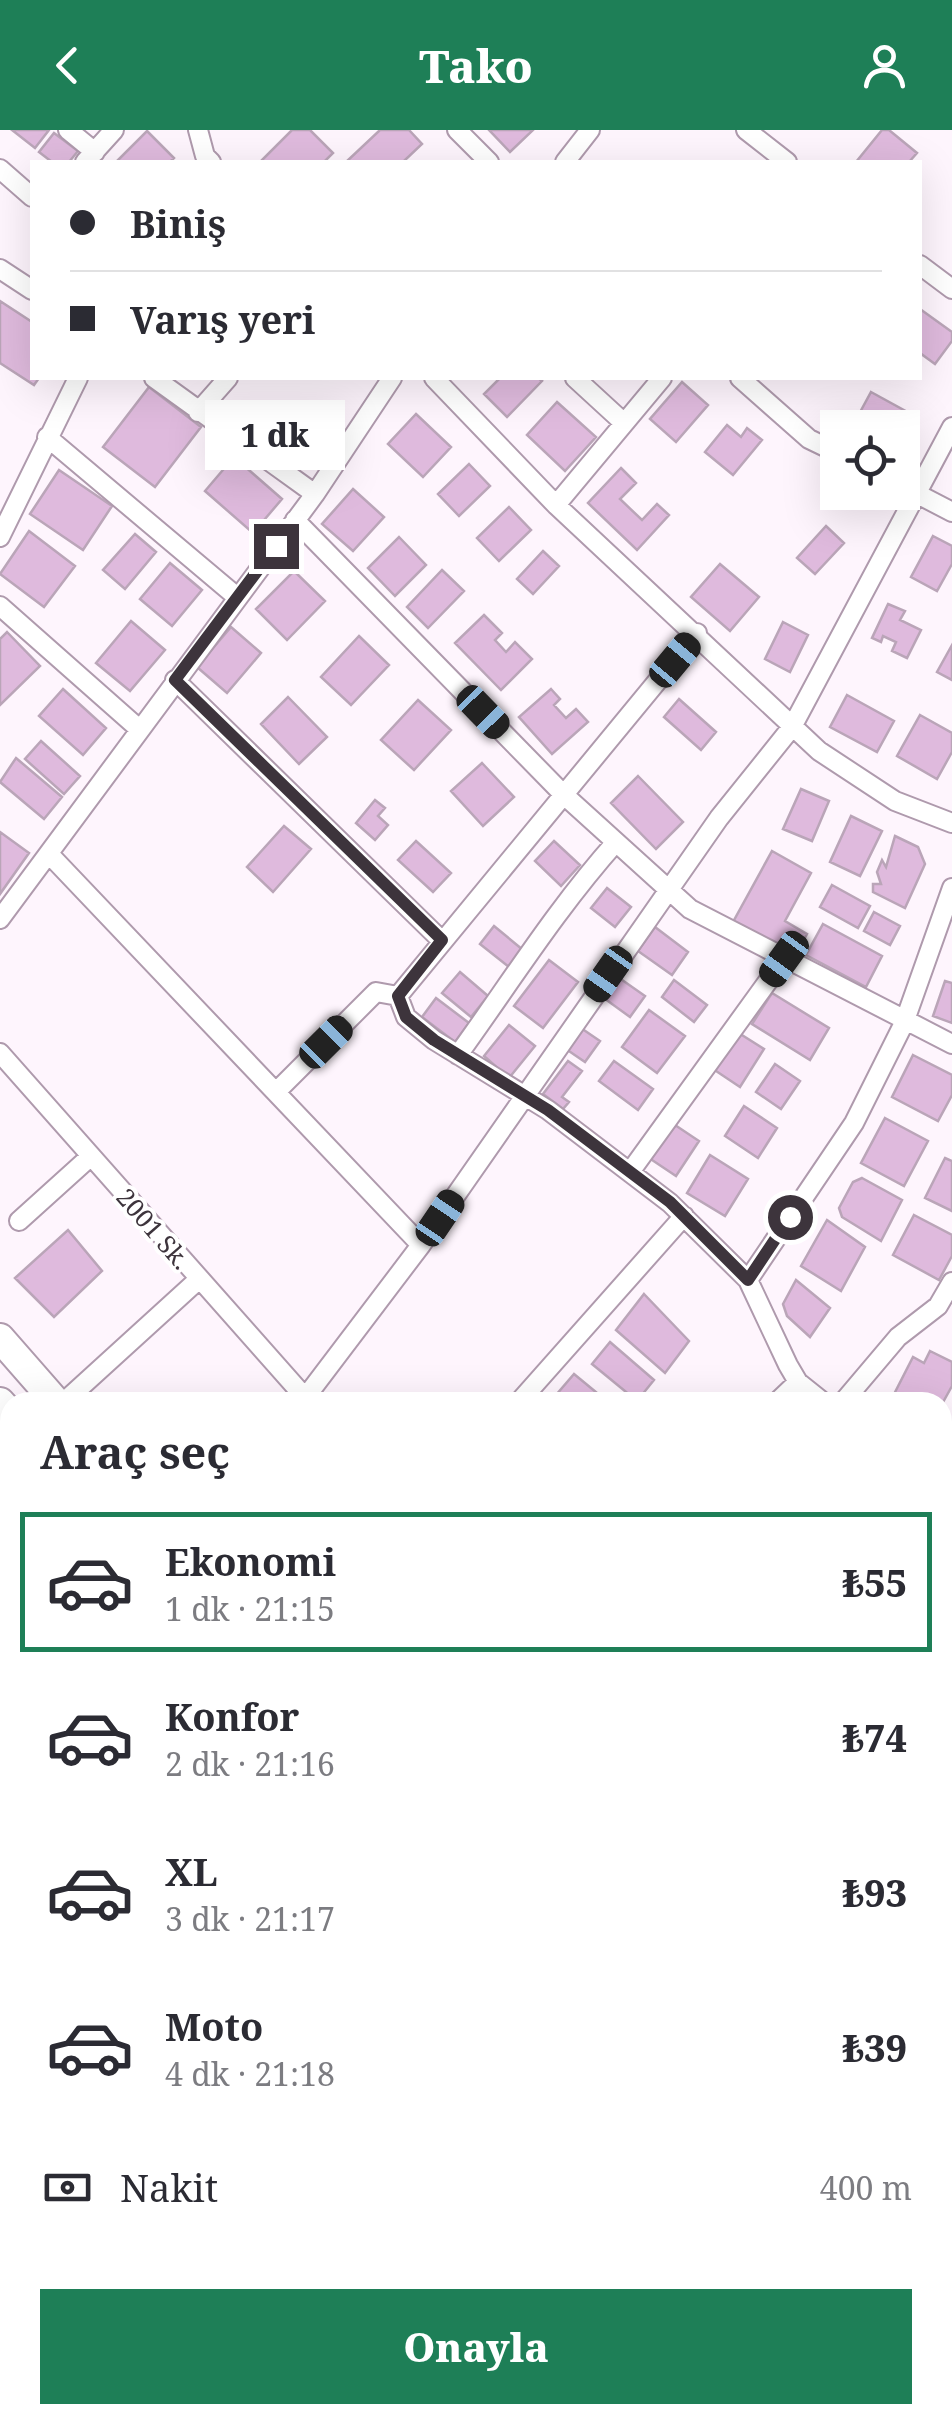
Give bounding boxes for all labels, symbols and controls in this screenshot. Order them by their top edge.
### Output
text: Tako [419,35,533,96]
icon: back [40,38,95,93]
icon: person [857,38,912,93]
text: Biniş [130,197,226,249]
text: Varış yeri [130,293,315,345]
callout: 1 dk [206,401,346,471]
map controls [820,410,920,510]
button: locate [820,410,920,510]
text: 1 dk [241,413,309,456]
route end [254,524,299,569]
car [644,627,706,693]
car [451,680,515,744]
car [754,926,814,992]
car [579,941,637,1007]
car [294,1010,358,1074]
street label: 2001 Sk. [109,1180,199,1276]
car [411,1185,469,1251]
route start [768,1195,813,1240]
text: Araç seç [40,1421,230,1482]
text: Ekonomi [165,1535,336,1587]
icon: car [45,1537,135,1627]
text: ₺55 [842,1556,907,1608]
text: 1 dk · 21:15 [165,1587,335,1630]
text: Konfor [165,1690,299,1742]
icon: car [45,1692,135,1782]
text: ₺74 [842,1711,907,1763]
text: 2 dk · 21:16 [165,1742,335,1785]
text: XL [165,1845,218,1897]
icon: car [45,1847,135,1937]
text: ₺93 [842,1866,907,1918]
text: 3 dk · 21:17 [165,1897,335,1940]
text: Moto [165,2000,263,2052]
icon: car [45,2002,135,2092]
text: ₺39 [842,2021,907,2073]
text: 4 dk · 21:18 [165,2052,335,2095]
icon: cash [40,2160,95,2215]
text: Nakit [120,2161,218,2213]
text: 400 m [820,2166,912,2209]
button: Onayla [40,2289,912,2404]

